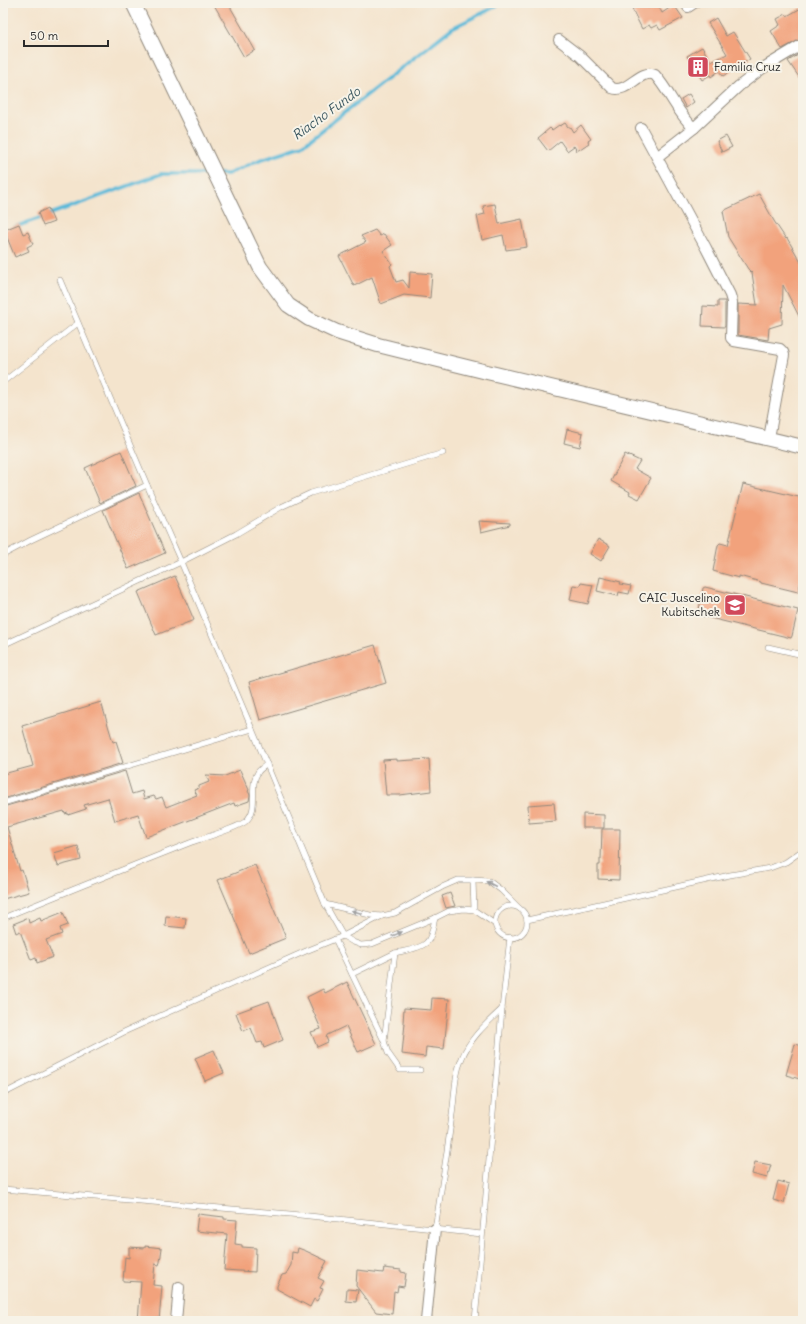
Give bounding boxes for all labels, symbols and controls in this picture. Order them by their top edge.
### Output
scale bar [24,22,108,48]
text: 50 m [30,28,59,43]
building icon: Familia Cruz [685,54,711,80]
place label: Familia Cruz [714,59,781,74]
water label: Riacho Fundo [289,83,364,144]
place label: CAIC Juscelino Kubitschek [639,590,720,619]
school or university icon: CAIC Juscelino Kubitschek [722,592,748,618]
one-way arrow [485,881,497,887]
one-way arrow [351,908,363,914]
one-way arrow [391,930,403,936]

